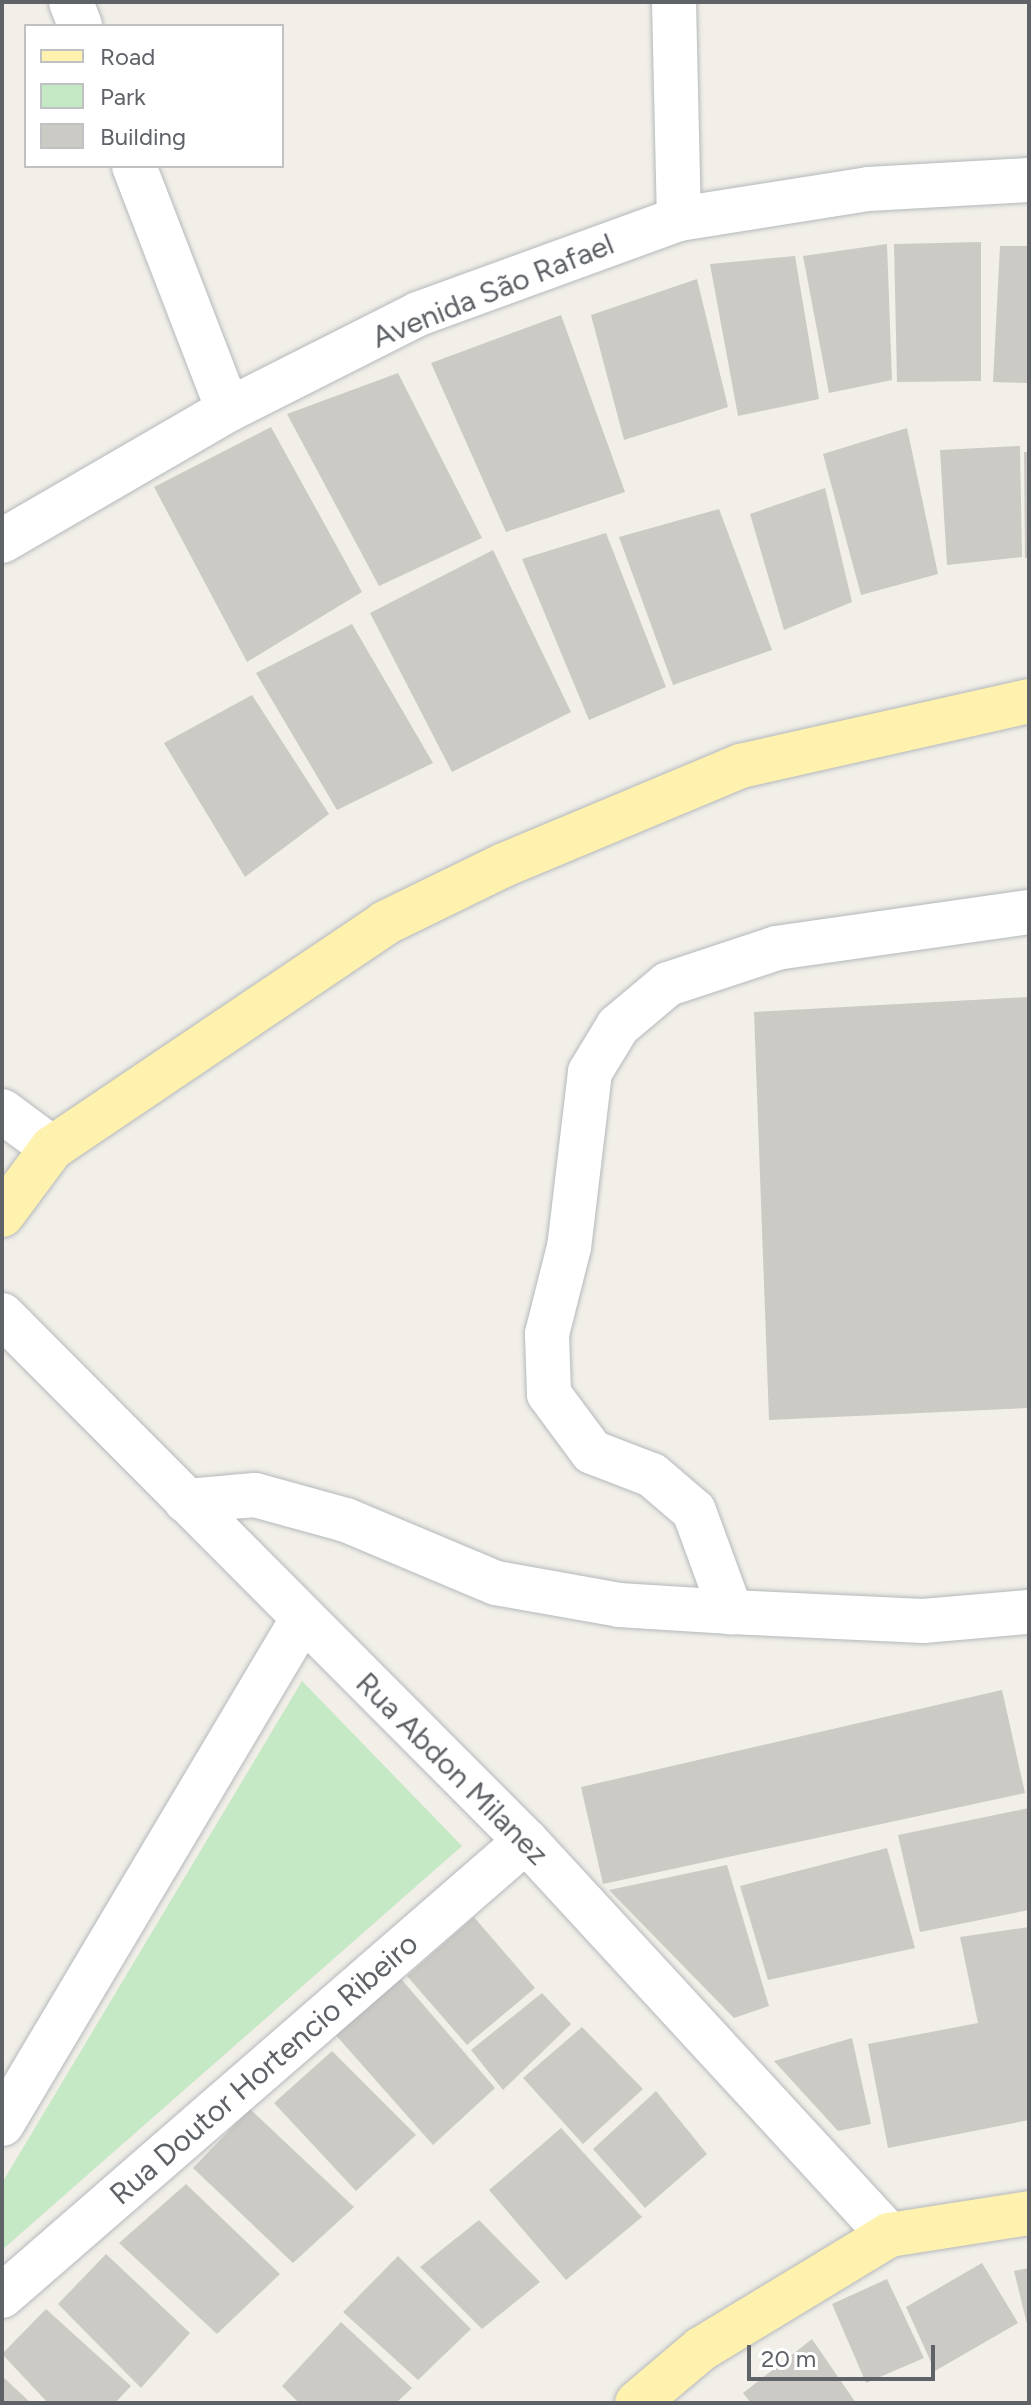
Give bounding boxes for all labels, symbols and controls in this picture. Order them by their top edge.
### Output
legend [24,24,284,168]
text: Road [100,42,155,71]
text: Park [100,82,146,111]
text: Building [100,122,186,151]
street label: Avenida São Rafael [367,226,619,356]
street label: Rua Abdon Milanez [348,1665,556,1873]
street label: Rua Doutor Hortencio Ribeiro [103,1926,425,2212]
scale bar [751,2329,939,2379]
text: 20 m [761,2344,816,2373]

